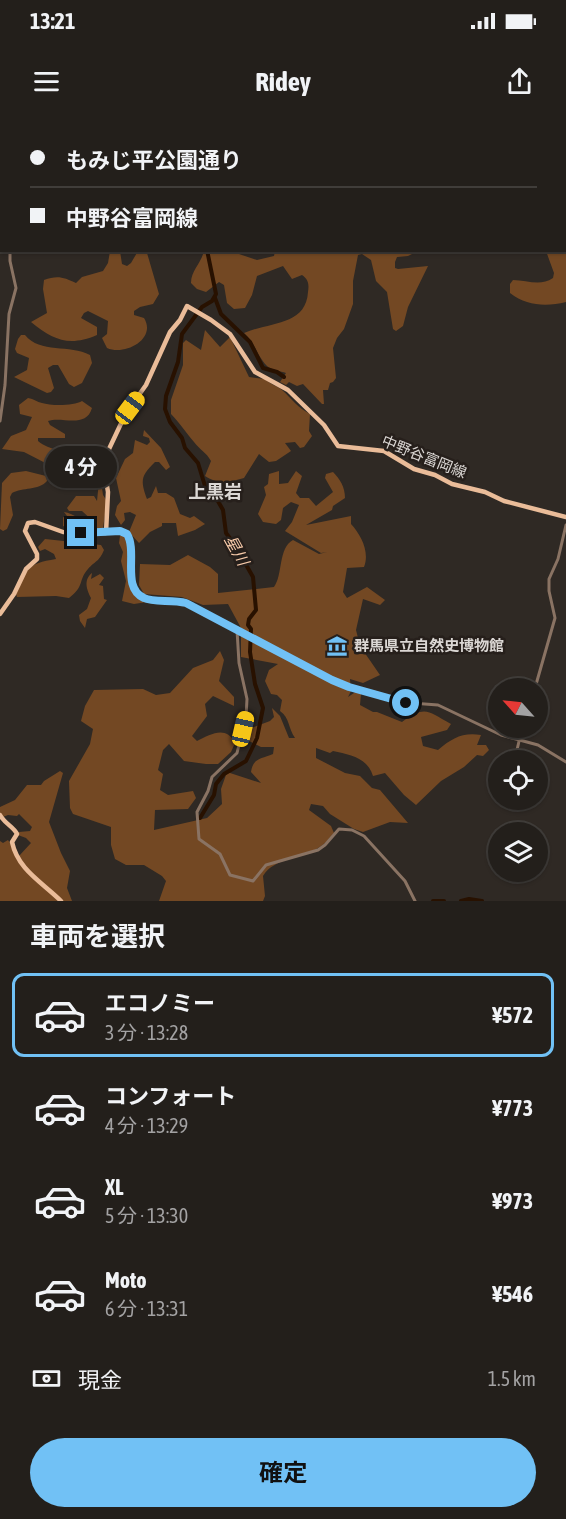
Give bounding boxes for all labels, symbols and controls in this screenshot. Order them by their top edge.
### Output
text: 13:21 [30,8,75,34]
icon: menu [30,65,63,98]
icon: share [503,65,536,98]
text: Ridey [255,66,311,97]
text: もみじ平公園通り [66,147,242,173]
text: 中野谷富岡線 [66,205,198,231]
car [112,388,148,428]
street label: 中野谷富岡線 [379,432,469,481]
callout: 4 分 [45,446,117,488]
text: 4 分 [65,455,97,478]
district label: 上黒岩 [188,481,242,502]
route end [67,519,94,546]
water label: 星川 [221,532,254,570]
museum icon: 群馬県立自然史博物館 [325,634,349,658]
place label: 群馬県立自然史博物館 [354,637,504,654]
north arrow [488,678,548,738]
map controls [488,678,548,882]
route start [392,689,419,716]
car [230,709,256,749]
button: locate [488,750,548,810]
button: layers [488,822,548,882]
text: 車両を選択 [30,921,165,952]
icon: car [33,988,87,1042]
text: エコノミー [105,990,215,1016]
text: ¥572 [492,1002,533,1028]
text: 3 分 · 13:28 [105,1021,188,1044]
icon: car [33,1081,87,1135]
text: コンフォート [105,1083,236,1109]
text: ¥773 [492,1095,533,1121]
text: 4 分 · 13:29 [105,1114,188,1137]
icon: car [33,1174,87,1228]
text: XL [105,1174,123,1200]
text: ¥973 [492,1188,533,1214]
text: 5 分 · 13:30 [105,1204,188,1227]
icon: car [33,1267,87,1321]
text: Moto [105,1267,147,1293]
text: ¥546 [492,1281,533,1307]
text: 6 分 · 13:31 [105,1297,188,1320]
icon: cash [30,1362,63,1395]
text: 現金 [78,1367,122,1393]
text: 1.5 km [488,1367,536,1390]
button: 確定 [30,1438,536,1507]

